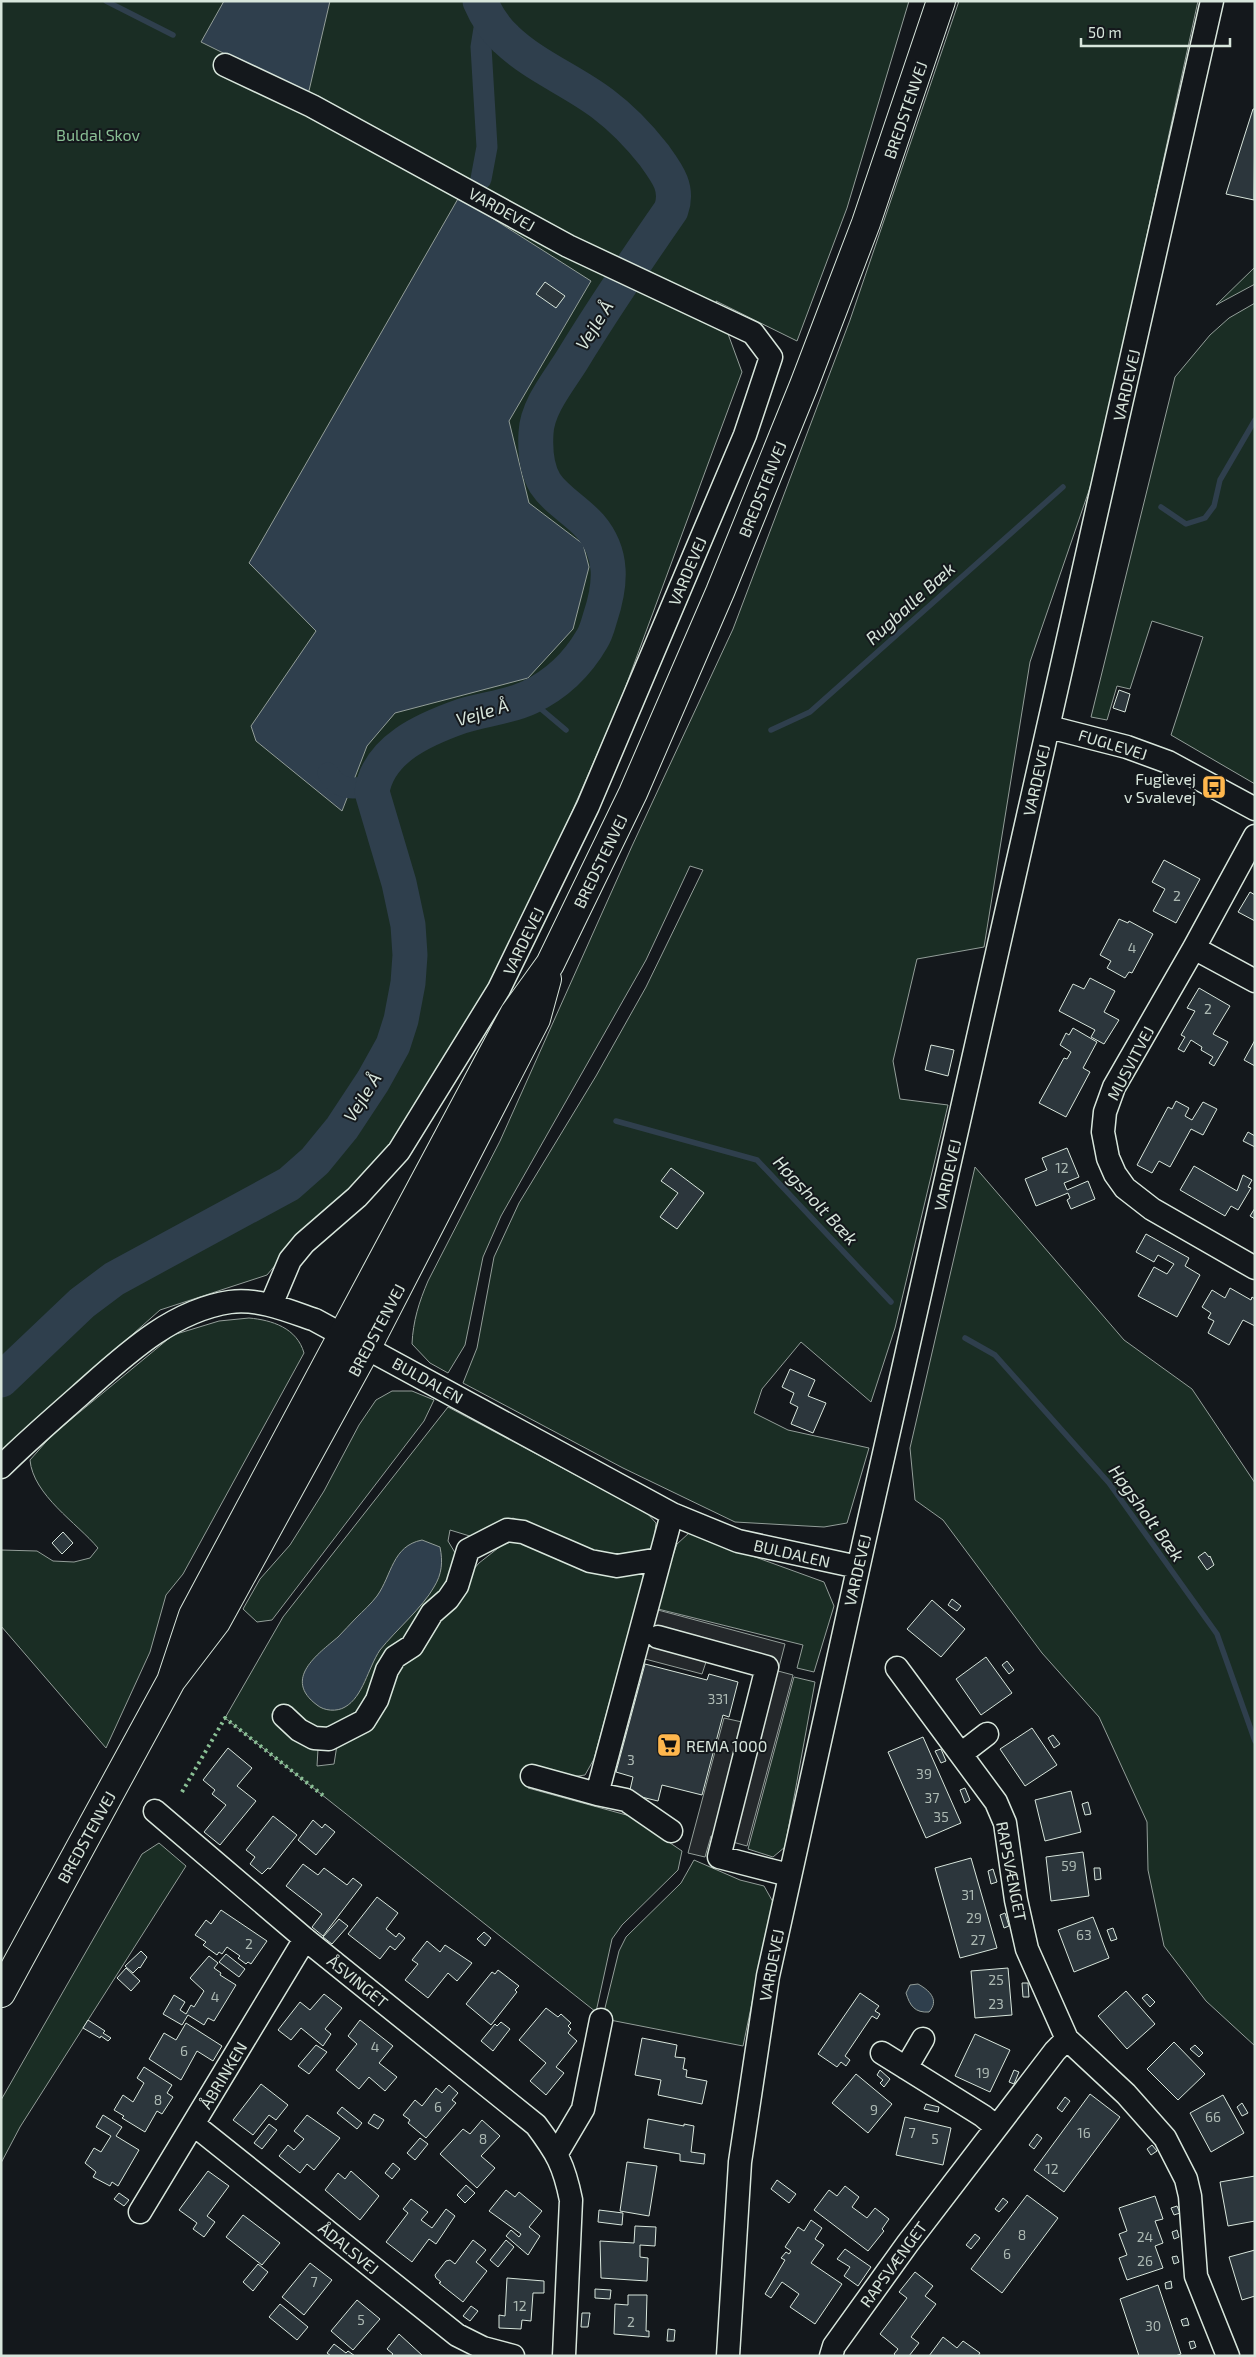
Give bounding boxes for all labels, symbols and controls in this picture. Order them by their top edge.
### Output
scale bar [1081,15,1230,47]
text: 50 m [1088,23,1122,41]
street label: BREDSTENVEJ [879,59,931,161]
park label: Buldal Skov [56,125,141,144]
street label: VARDEVEJ [466,183,538,235]
water label: Vejle Å [570,296,618,354]
street label: VARDEVEJ [1109,347,1143,423]
street label: BREDSTENVEJ [734,438,790,540]
street label: VARDEVEJ [664,534,710,608]
water label: Rugballe Bæk [861,557,959,649]
water label: Vejle Å [453,694,511,730]
street label: FUGLEVEJ [1076,725,1150,763]
street label: VARDEVEJ [1019,742,1053,818]
place label: Fuglevej v Svalevej [1124,769,1196,807]
bus stop icon: Fuglevej v Svalevej [1201,774,1227,800]
street label: BREDSTENVEJ [569,811,631,911]
house number: 2 [1173,887,1181,904]
street label: VARDEVEJ [499,904,547,978]
house number: 4 [1128,939,1136,956]
house number: 2 [1204,1000,1212,1017]
street label: MUSVITVEJ [1103,1023,1157,1103]
water label: Vejle Å [338,1068,386,1126]
street label: VARDEVEJ [930,1137,964,1213]
water label: Høgsholt Bæk [769,1151,863,1249]
house number: 12 [1055,1159,1069,1176]
street label: BREDSTENVEJ [344,1280,408,1380]
street label: BULDALEN [389,1353,467,1407]
water label: Høgsholt Bæk [1105,1460,1189,1566]
street label: VARDEVEJ [840,1532,874,1608]
street label: BULDALEN [752,1535,832,1571]
house number: 331 [707,1690,729,1707]
supermarket icon: REMA 1000 [656,1732,682,1758]
place label: REMA 1000 [686,1736,767,1755]
house number: 3 [627,1751,635,1768]
house number: 39 [916,1765,932,1782]
street label: BREDSTENVEJ [53,1788,119,1886]
house number: 37 [925,1789,939,1806]
house number: 35 [933,1808,949,1825]
street label: RAPSVÆNGET [993,1820,1031,1922]
house number: 59 [1061,1857,1077,1874]
house number: 31 [961,1886,975,1903]
house number: 29 [966,1909,982,1926]
house number: 63 [1076,1926,1092,1943]
street label: VARDEVEJ [755,1927,787,2003]
house number: 27 [970,1931,986,1948]
house number: 2 [245,1935,253,1952]
street label: ÅSVINGET [324,1951,392,2011]
house number: 25 [988,1971,1004,1988]
house number: 4 [211,1988,219,2005]
house number: 23 [988,1995,1004,2012]
street label: ÅBRINKEN [196,2038,250,2112]
house number: 4 [371,2038,379,2055]
house number: 6 [180,2042,188,2059]
house number: 19 [976,2064,990,2081]
house number: 8 [154,2091,162,2108]
house number: 6 [434,2098,442,2115]
house number: 9 [870,2101,878,2118]
house number: 66 [1205,2108,1221,2125]
house number: 7 [908,2124,916,2141]
house number: 16 [1077,2124,1091,2141]
house number: 8 [479,2130,487,2147]
house number: 5 [931,2130,939,2147]
house number: 12 [1045,2160,1059,2177]
street label: ÅDALSVEJ [315,2218,383,2278]
street label: RAPSVÆNGET [856,2218,930,2310]
house number: 8 [1018,2226,1026,2243]
house number: 24 [1137,2228,1153,2245]
house number: 6 [1003,2245,1011,2262]
house number: 26 [1137,2252,1153,2269]
house number: 7 [310,2273,318,2290]
house number: 12 [513,2297,527,2314]
house number: 5 [357,2311,365,2328]
house number: 2 [627,2313,635,2330]
house number: 30 [1145,2317,1161,2334]

